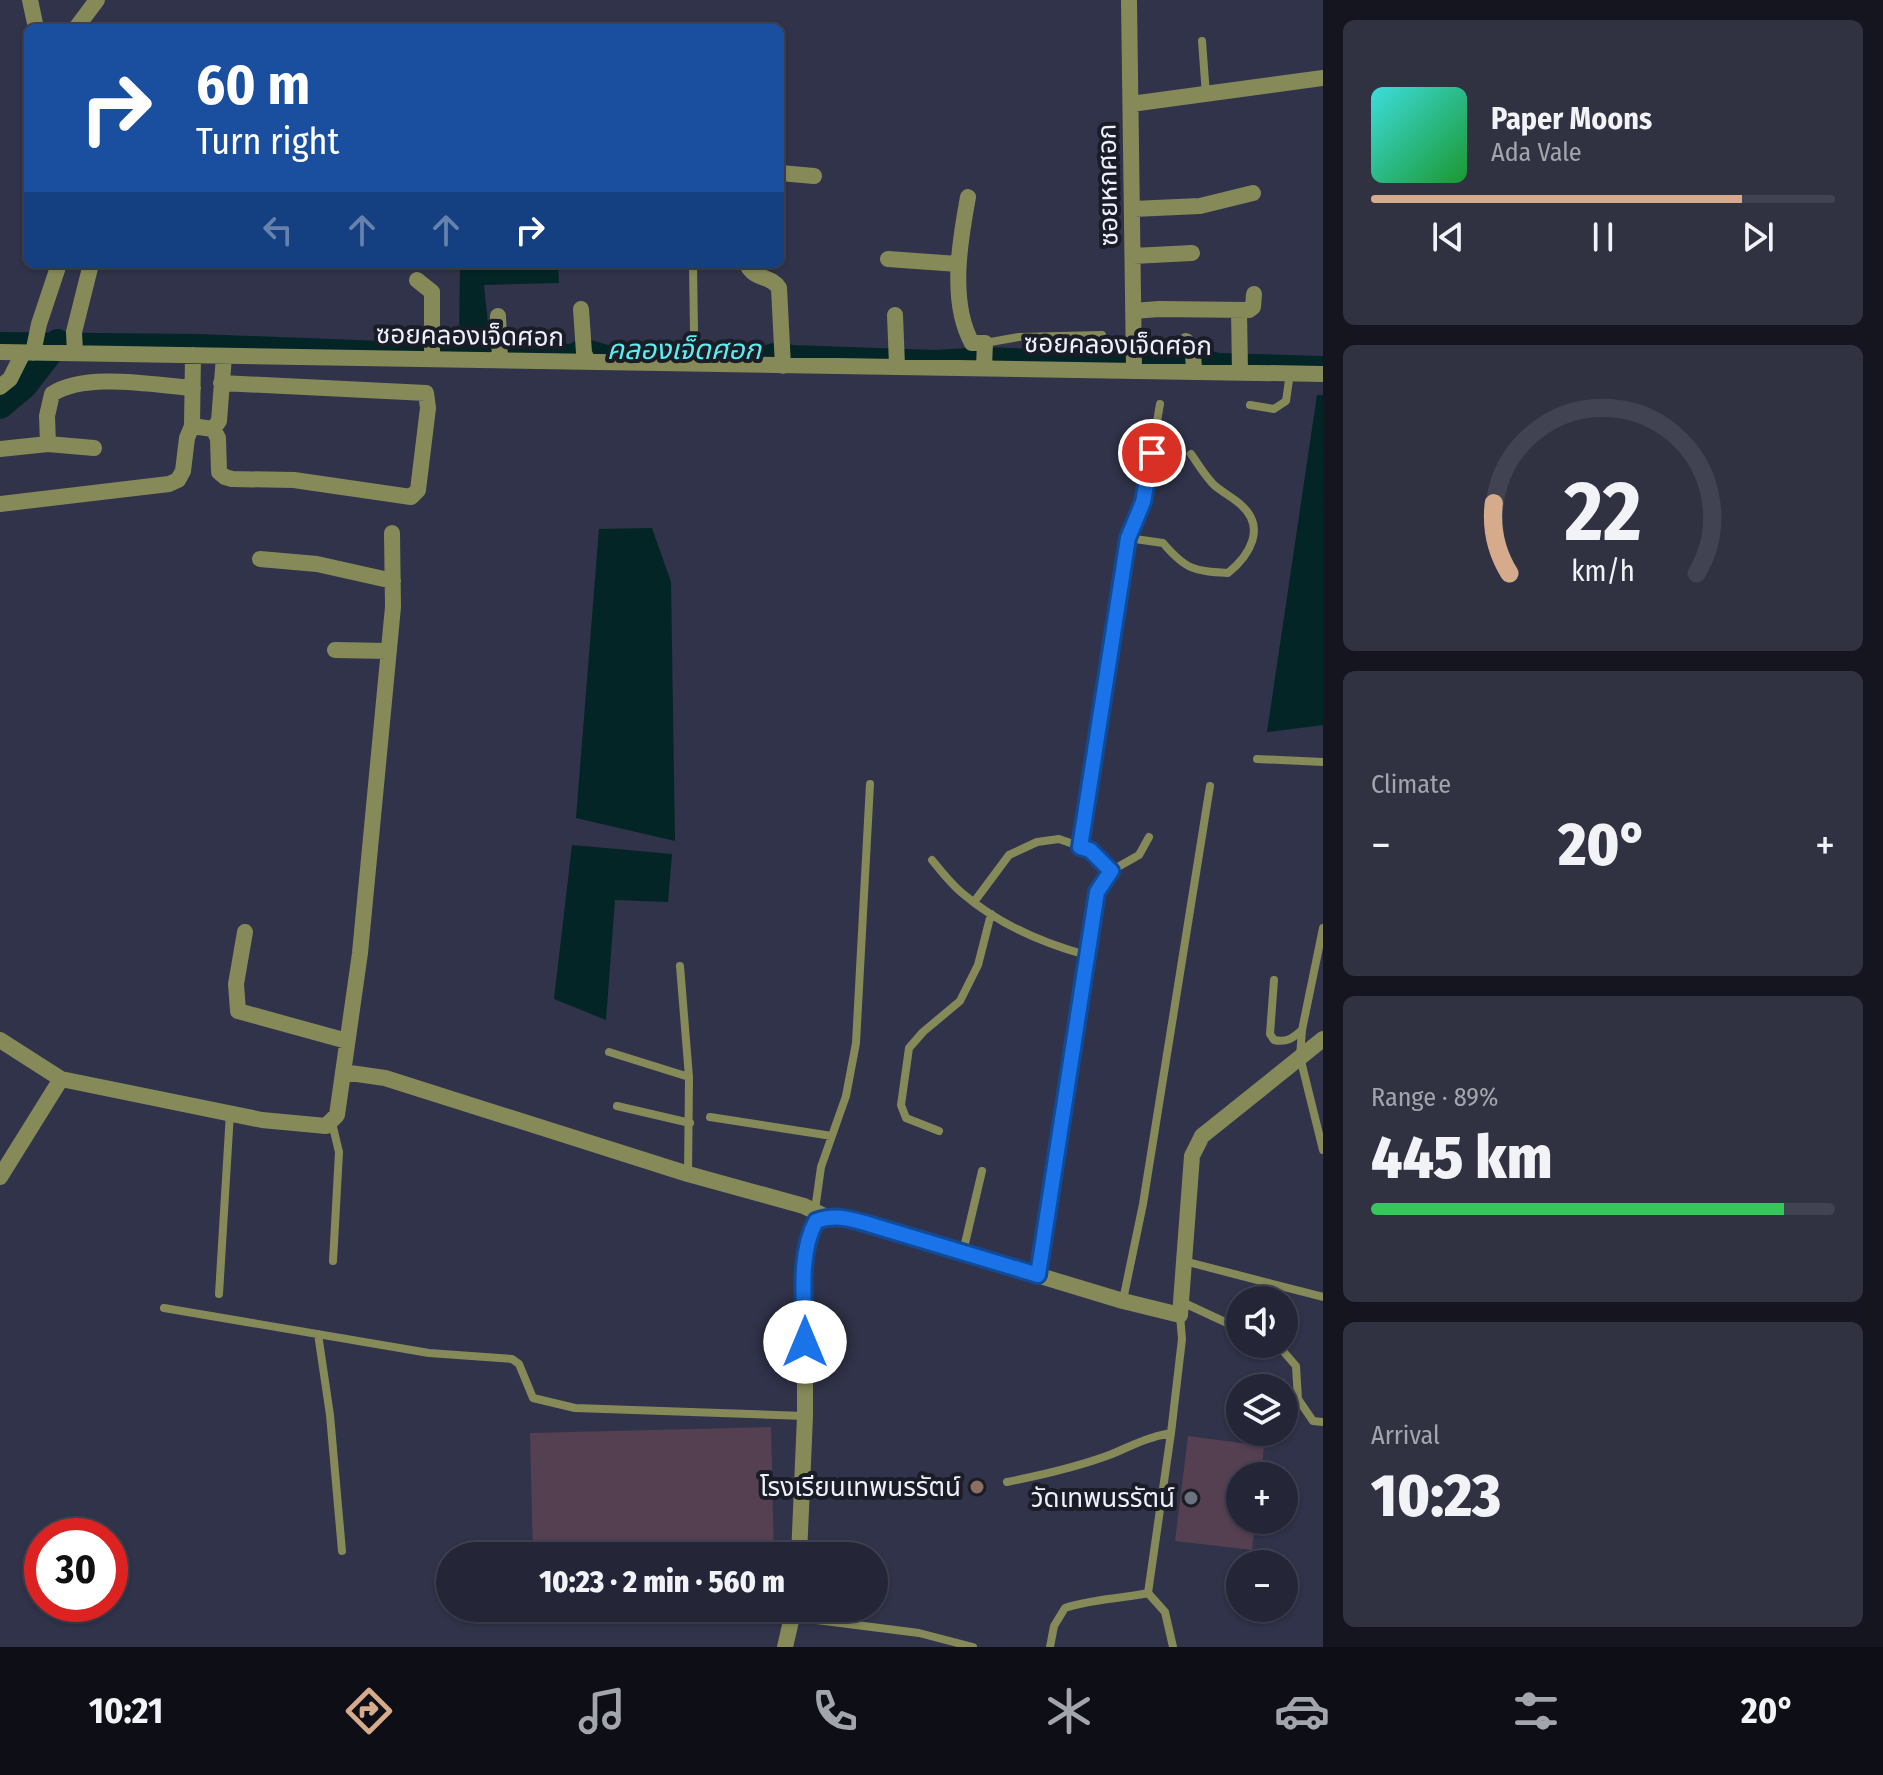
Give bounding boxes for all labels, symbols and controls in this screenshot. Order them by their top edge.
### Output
text: 60 m [196,52,310,119]
icon: right [64,56,168,160]
text: Paper Moons [1491,101,1652,137]
text: Turn right [196,120,339,164]
street label: ซอยหกศอก [1091,123,1125,247]
text: Ada Vale [1491,137,1582,168]
icon: left [256,208,300,252]
icon: ahead [340,208,384,252]
icon: ahead [424,208,468,252]
icon: right [508,208,552,252]
icon: previous [1426,215,1470,259]
icon: pause [1581,215,1625,259]
icon: next [1736,215,1780,259]
street label: ซอยคลองเจ็ดศอก [376,319,564,353]
street label: ซอยคลองเจ็ดศอก [1024,328,1212,362]
water label: คลองเจ็ดศอก [607,333,762,366]
pin [1118,419,1186,487]
icon: arrive [1130,431,1174,475]
text: 22 [1563,462,1642,562]
text: km/h [1571,554,1635,589]
text: Climate [1371,769,1451,800]
text: 20° [1558,809,1648,881]
text: − [1371,819,1391,872]
text: + [1815,819,1835,872]
text: Range · 89% [1371,1082,1498,1113]
text: 445 km [1371,1122,1552,1194]
map controls [1226,1286,1298,1622]
button: sound [1226,1286,1298,1358]
position arrow [763,1300,847,1384]
button: layers [1226,1374,1298,1446]
text: Arrival [1371,1420,1440,1451]
text: 10:23 [1371,1460,1501,1532]
button: + [1226,1462,1298,1534]
place label: โรงเรียนเทพนรรัตน์ [760,1472,961,1503]
marker: โรงเรียนเทพนรรัตน์ [968,1478,986,1496]
place label: วัดเทพนรรัตน์ [1031,1483,1175,1514]
marker: วัดเทพนรรัตน์ [1182,1489,1200,1507]
speed limit sign: 30 [24,1518,128,1622]
button: − [1226,1550,1298,1622]
text: 10:23 · 2 min · 560 m [539,1564,785,1600]
icon: directions [341,1683,397,1739]
icon: music [574,1683,630,1739]
icon: phone [807,1683,863,1739]
icon: climate [1041,1683,1097,1739]
icon: car [1274,1683,1330,1739]
icon: filters [1508,1683,1564,1739]
text: 10:21 [89,1689,163,1733]
text: 20° [1741,1689,1794,1733]

